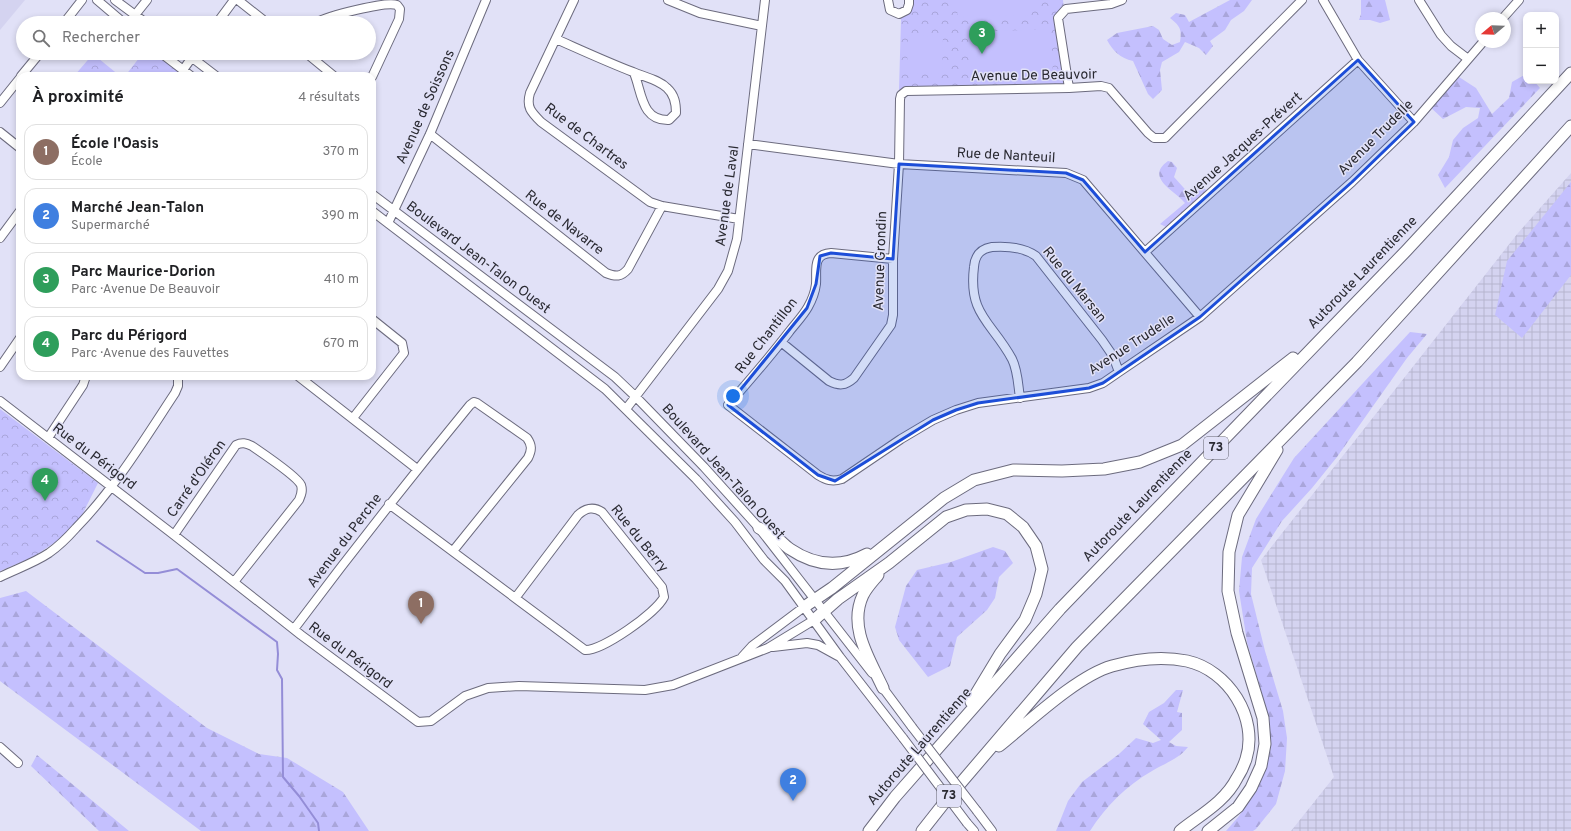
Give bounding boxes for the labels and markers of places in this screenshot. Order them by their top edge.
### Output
pin: 3 [969,21,995,54]
pin: 4 [32,468,58,501]
pin: 1 [408,591,434,624]
pin: 2 [780,768,806,801]

